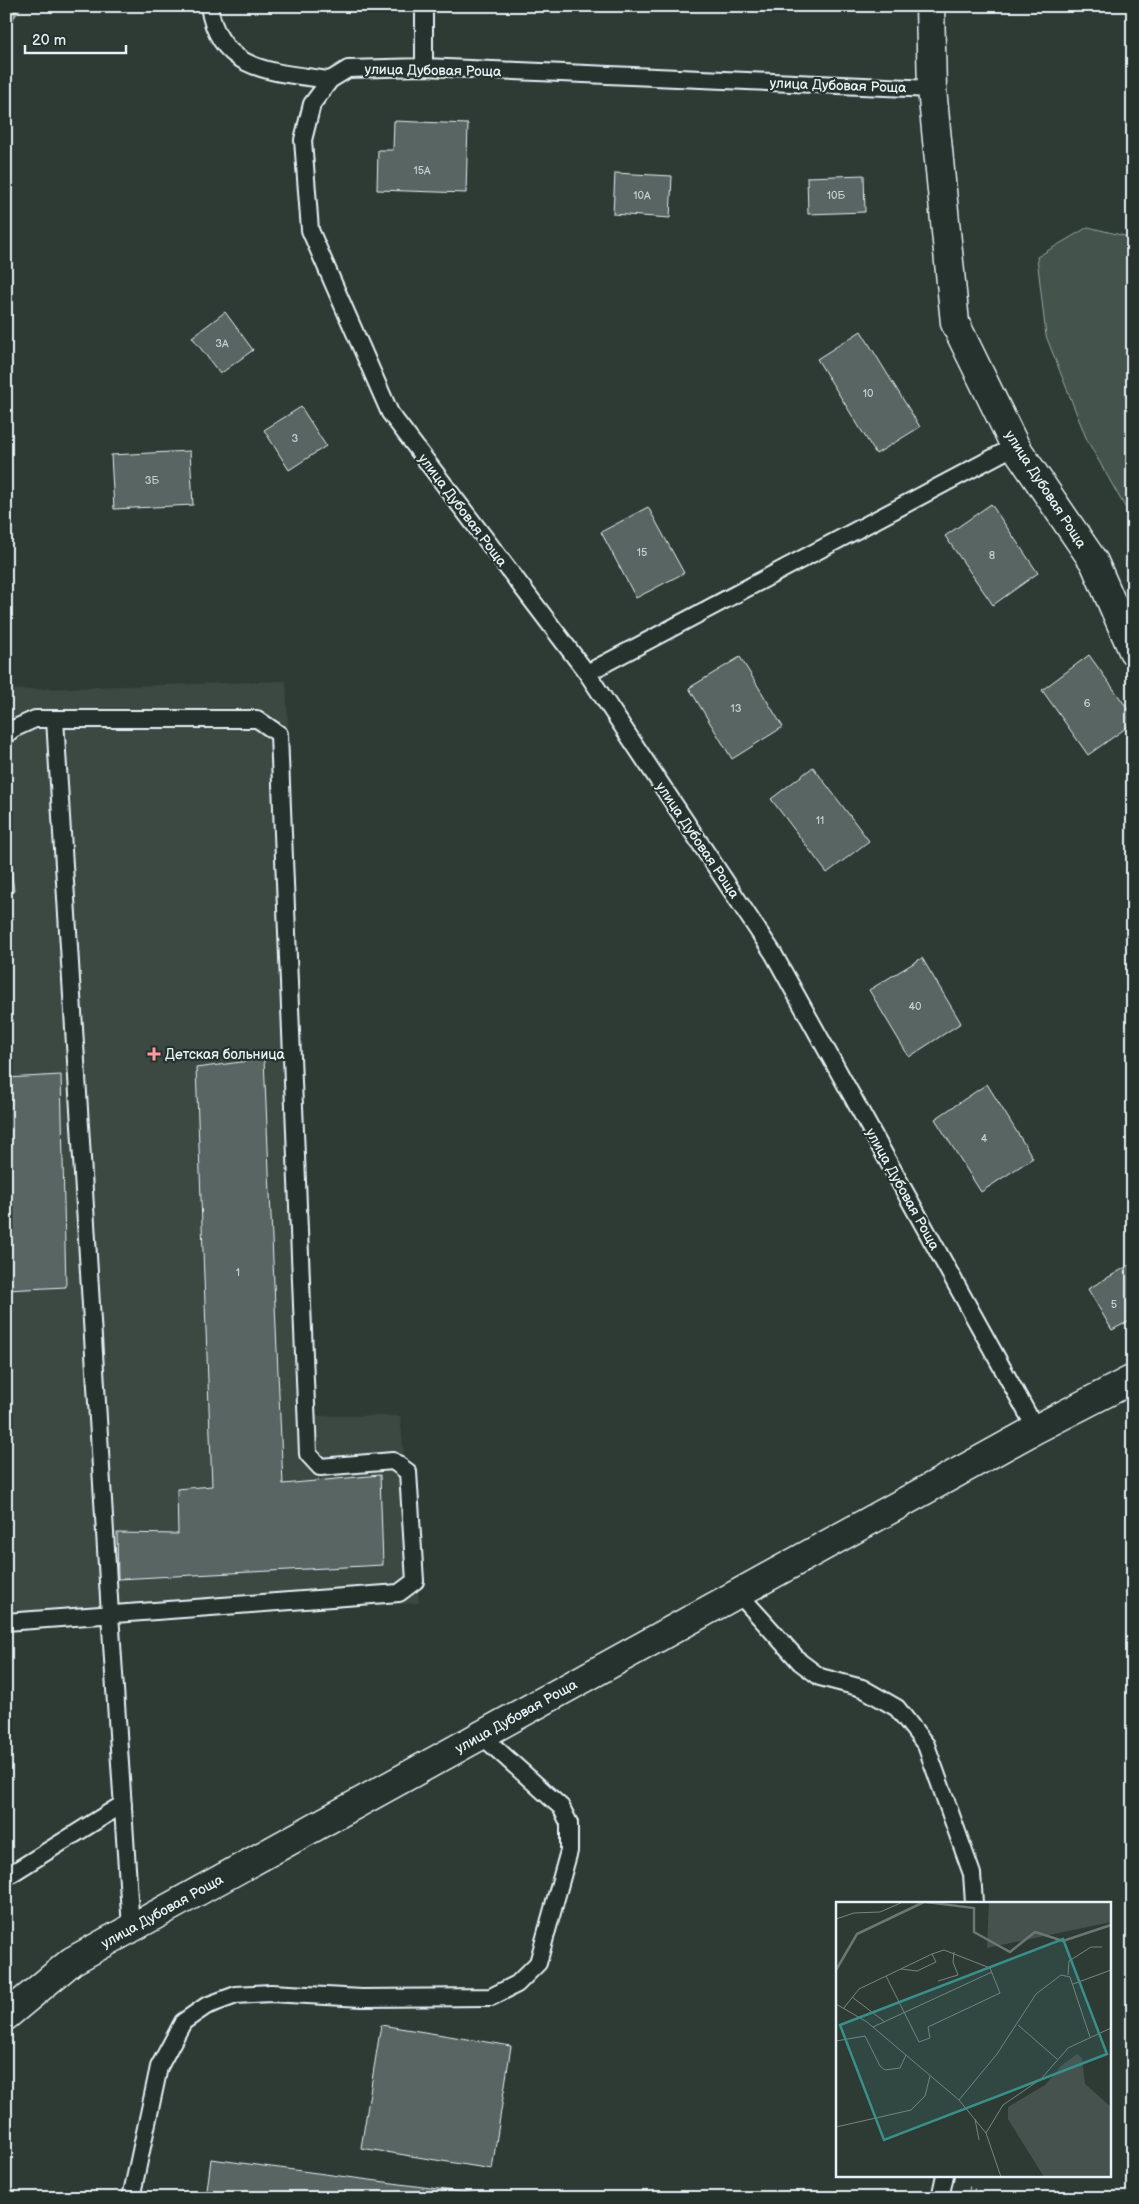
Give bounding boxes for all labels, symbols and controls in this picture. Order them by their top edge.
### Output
scale bar [25,22,126,54]
text: 20 m [32,31,66,50]
street label: улица Дубовая Роща [364,61,502,80]
street label: улица Дубовая Роща [769,75,907,96]
house number: 15А [413,164,431,177]
house number: 10А [633,189,651,202]
house number: 10Б [827,189,846,202]
house number: 3А [215,337,229,350]
house number: 10 [863,387,874,400]
street label: улица Дубовая Роща [1001,427,1090,552]
house number: 3 [292,432,299,445]
street label: улица Дубовая Роща [415,451,511,571]
house number: 3Б [145,474,160,487]
house number: 15 [637,546,647,559]
house number: 8 [989,549,995,562]
house number: 6 [1084,697,1091,710]
house number: 13 [730,702,742,715]
street label: улица Дубовая Роща [652,779,743,902]
house number: 11 [816,814,824,827]
house number: 40 [908,1000,922,1013]
place label: Детская больница [165,1046,286,1063]
marker: Детская больница [147,1047,161,1061]
street label: улица Дубовая Роща [862,1125,944,1254]
house number: 4 [981,1132,988,1145]
house number: 1 [236,1266,240,1279]
house number: 5 [1111,1298,1117,1311]
street label: улица Дубовая Роща [452,1675,581,1757]
street label: улица Дубовая Роща [98,1870,227,1952]
inset map [836,1902,1112,2176]

